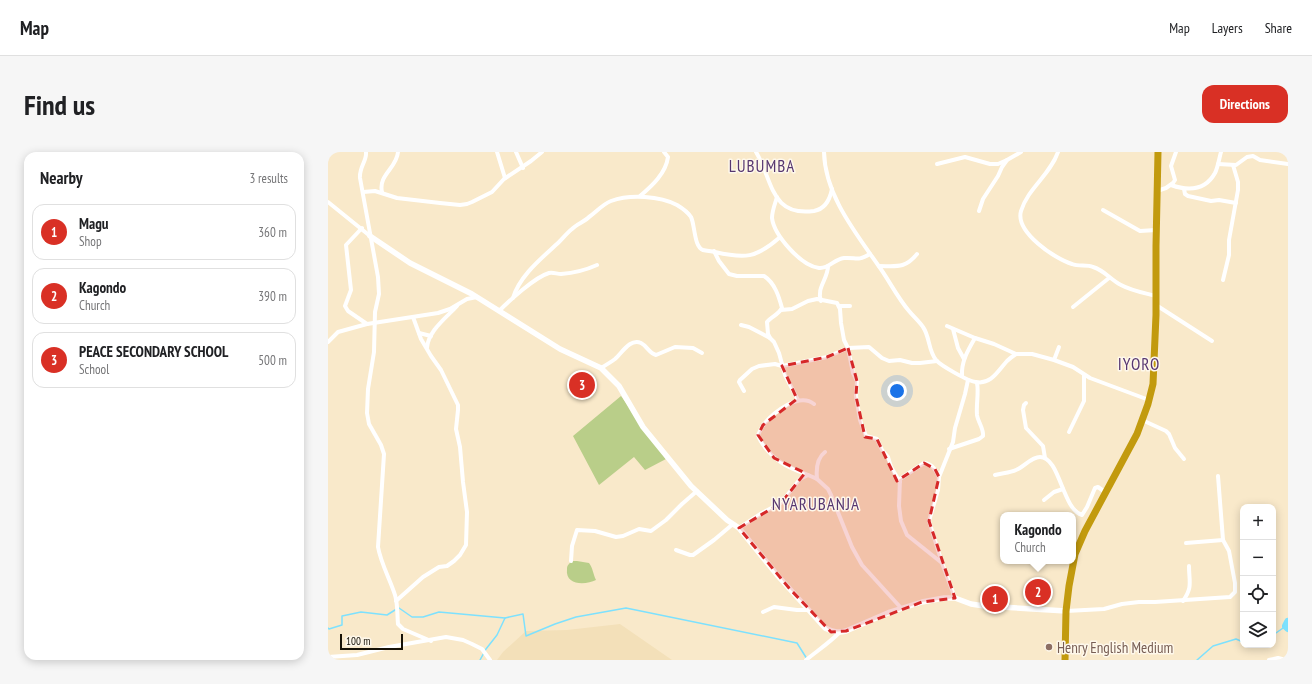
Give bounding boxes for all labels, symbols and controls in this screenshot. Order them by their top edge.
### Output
text: Map [20,16,49,40]
text: Map [1169,19,1190,37]
text: Layers [1212,19,1243,37]
text: Share [1265,19,1292,37]
button: Directions [1202,85,1288,123]
text: Find us [24,86,95,123]
district label: LUBUMBA [729,155,795,177]
text: Nearby [40,167,83,189]
text: 3 results [249,170,288,187]
text: Magu [79,214,109,233]
text: 1 [51,224,57,241]
text: 360 m [258,224,287,241]
text: Shop [79,233,102,250]
text: Kagondo [79,278,126,297]
text: 2 [51,288,57,305]
text: 390 m [258,288,287,305]
text: Church [79,297,110,314]
text: PEACE SECONDARY SCHOOL [79,342,228,361]
text: 3 [51,352,57,369]
text: 500 m [258,352,287,369]
district label: IYORO [1118,353,1160,375]
text: School [79,361,109,378]
pin: 3 [569,370,595,400]
your location [887,381,907,401]
district label: NYARUBANJA [772,493,860,515]
map controls [1240,504,1276,648]
button: + [1240,504,1276,540]
popup [1000,512,1076,564]
text: Kagondo [1014,520,1062,539]
text: Church [1014,539,1046,556]
button: − [1240,540,1276,576]
button: locate [1240,576,1276,612]
pin: 2 [1025,577,1051,607]
pin: 1 [982,584,1008,614]
button: layers [1240,612,1276,648]
scale bar [340,632,403,651]
text: 100 m [346,634,370,648]
place label: Henry English Medium [1057,638,1173,657]
marker: Henry English Medium [1044,642,1054,652]

